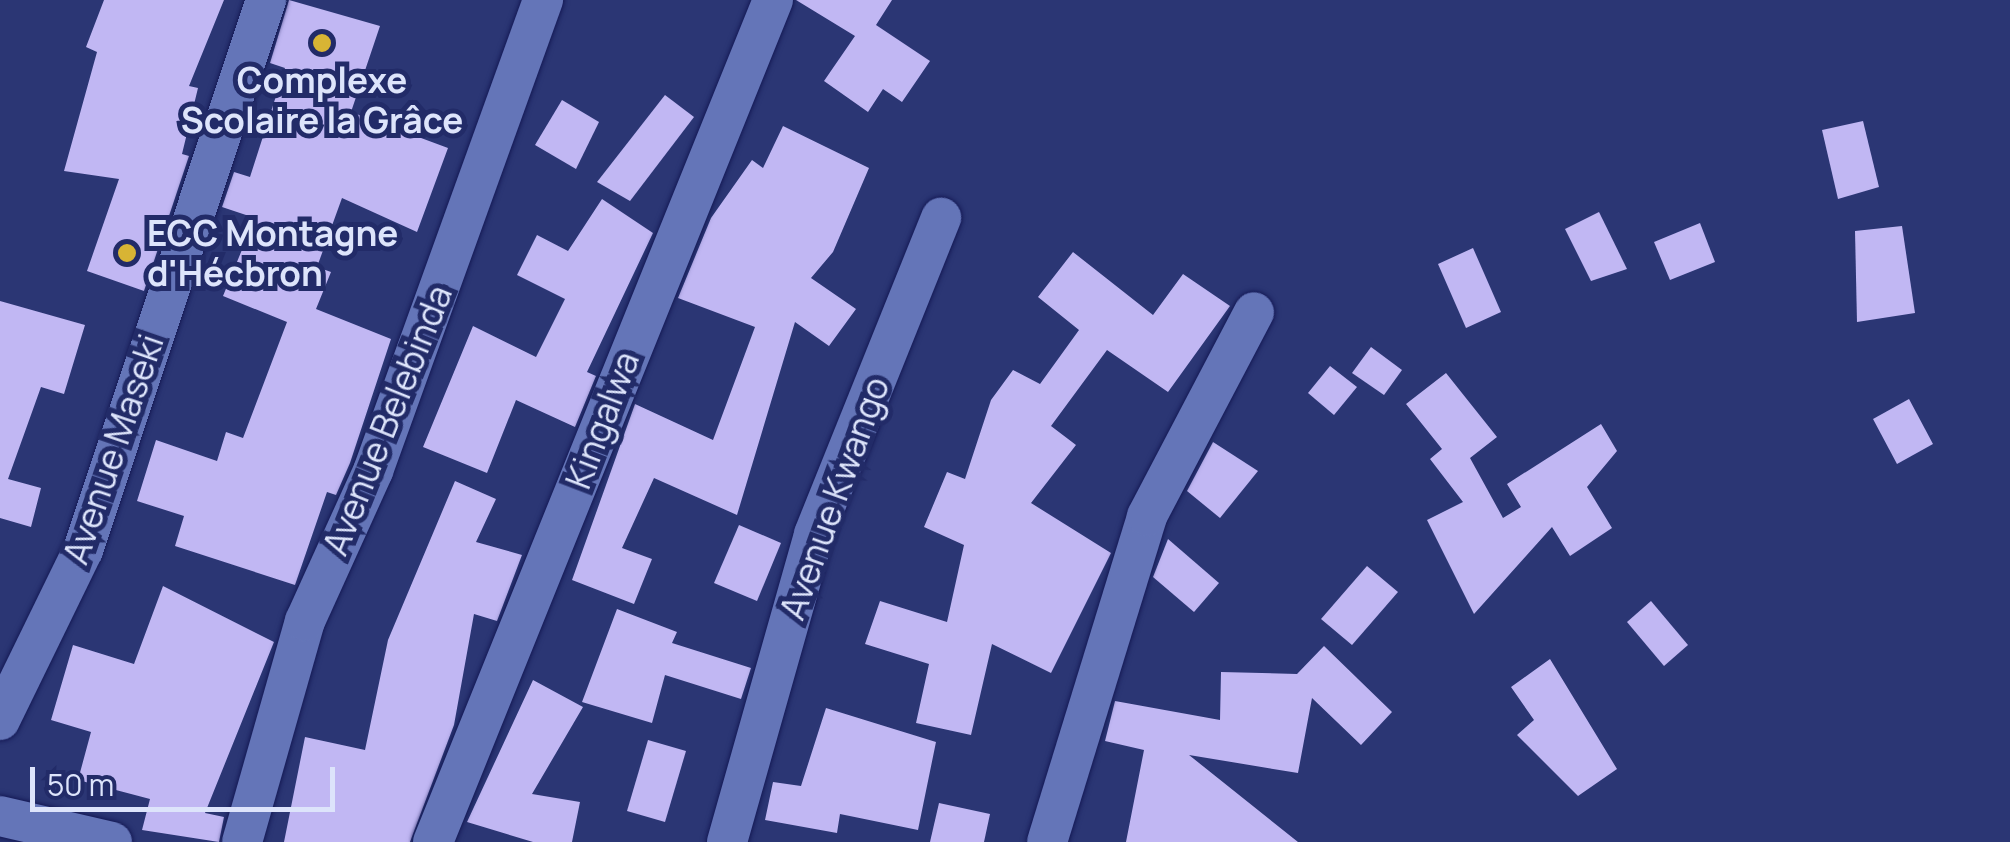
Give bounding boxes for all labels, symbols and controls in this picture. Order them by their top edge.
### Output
marker: Complexe Scolaire la Grâce [311,32,333,54]
place label: Complexe Scolaire la Grâce [181,59,463,141]
place label: ECC Montagne d'Hécbron [147,212,398,294]
marker: ECC Montagne d'Hécbron [116,242,138,264]
street label: Avenue Belebinda [314,279,460,561]
street label: Avenue Maseki [54,329,172,569]
street label: Kingalwa [557,346,647,494]
street label: Avenue Kwango [771,371,897,625]
scale bar [35,747,340,809]
text: 50 m [47,764,114,805]

